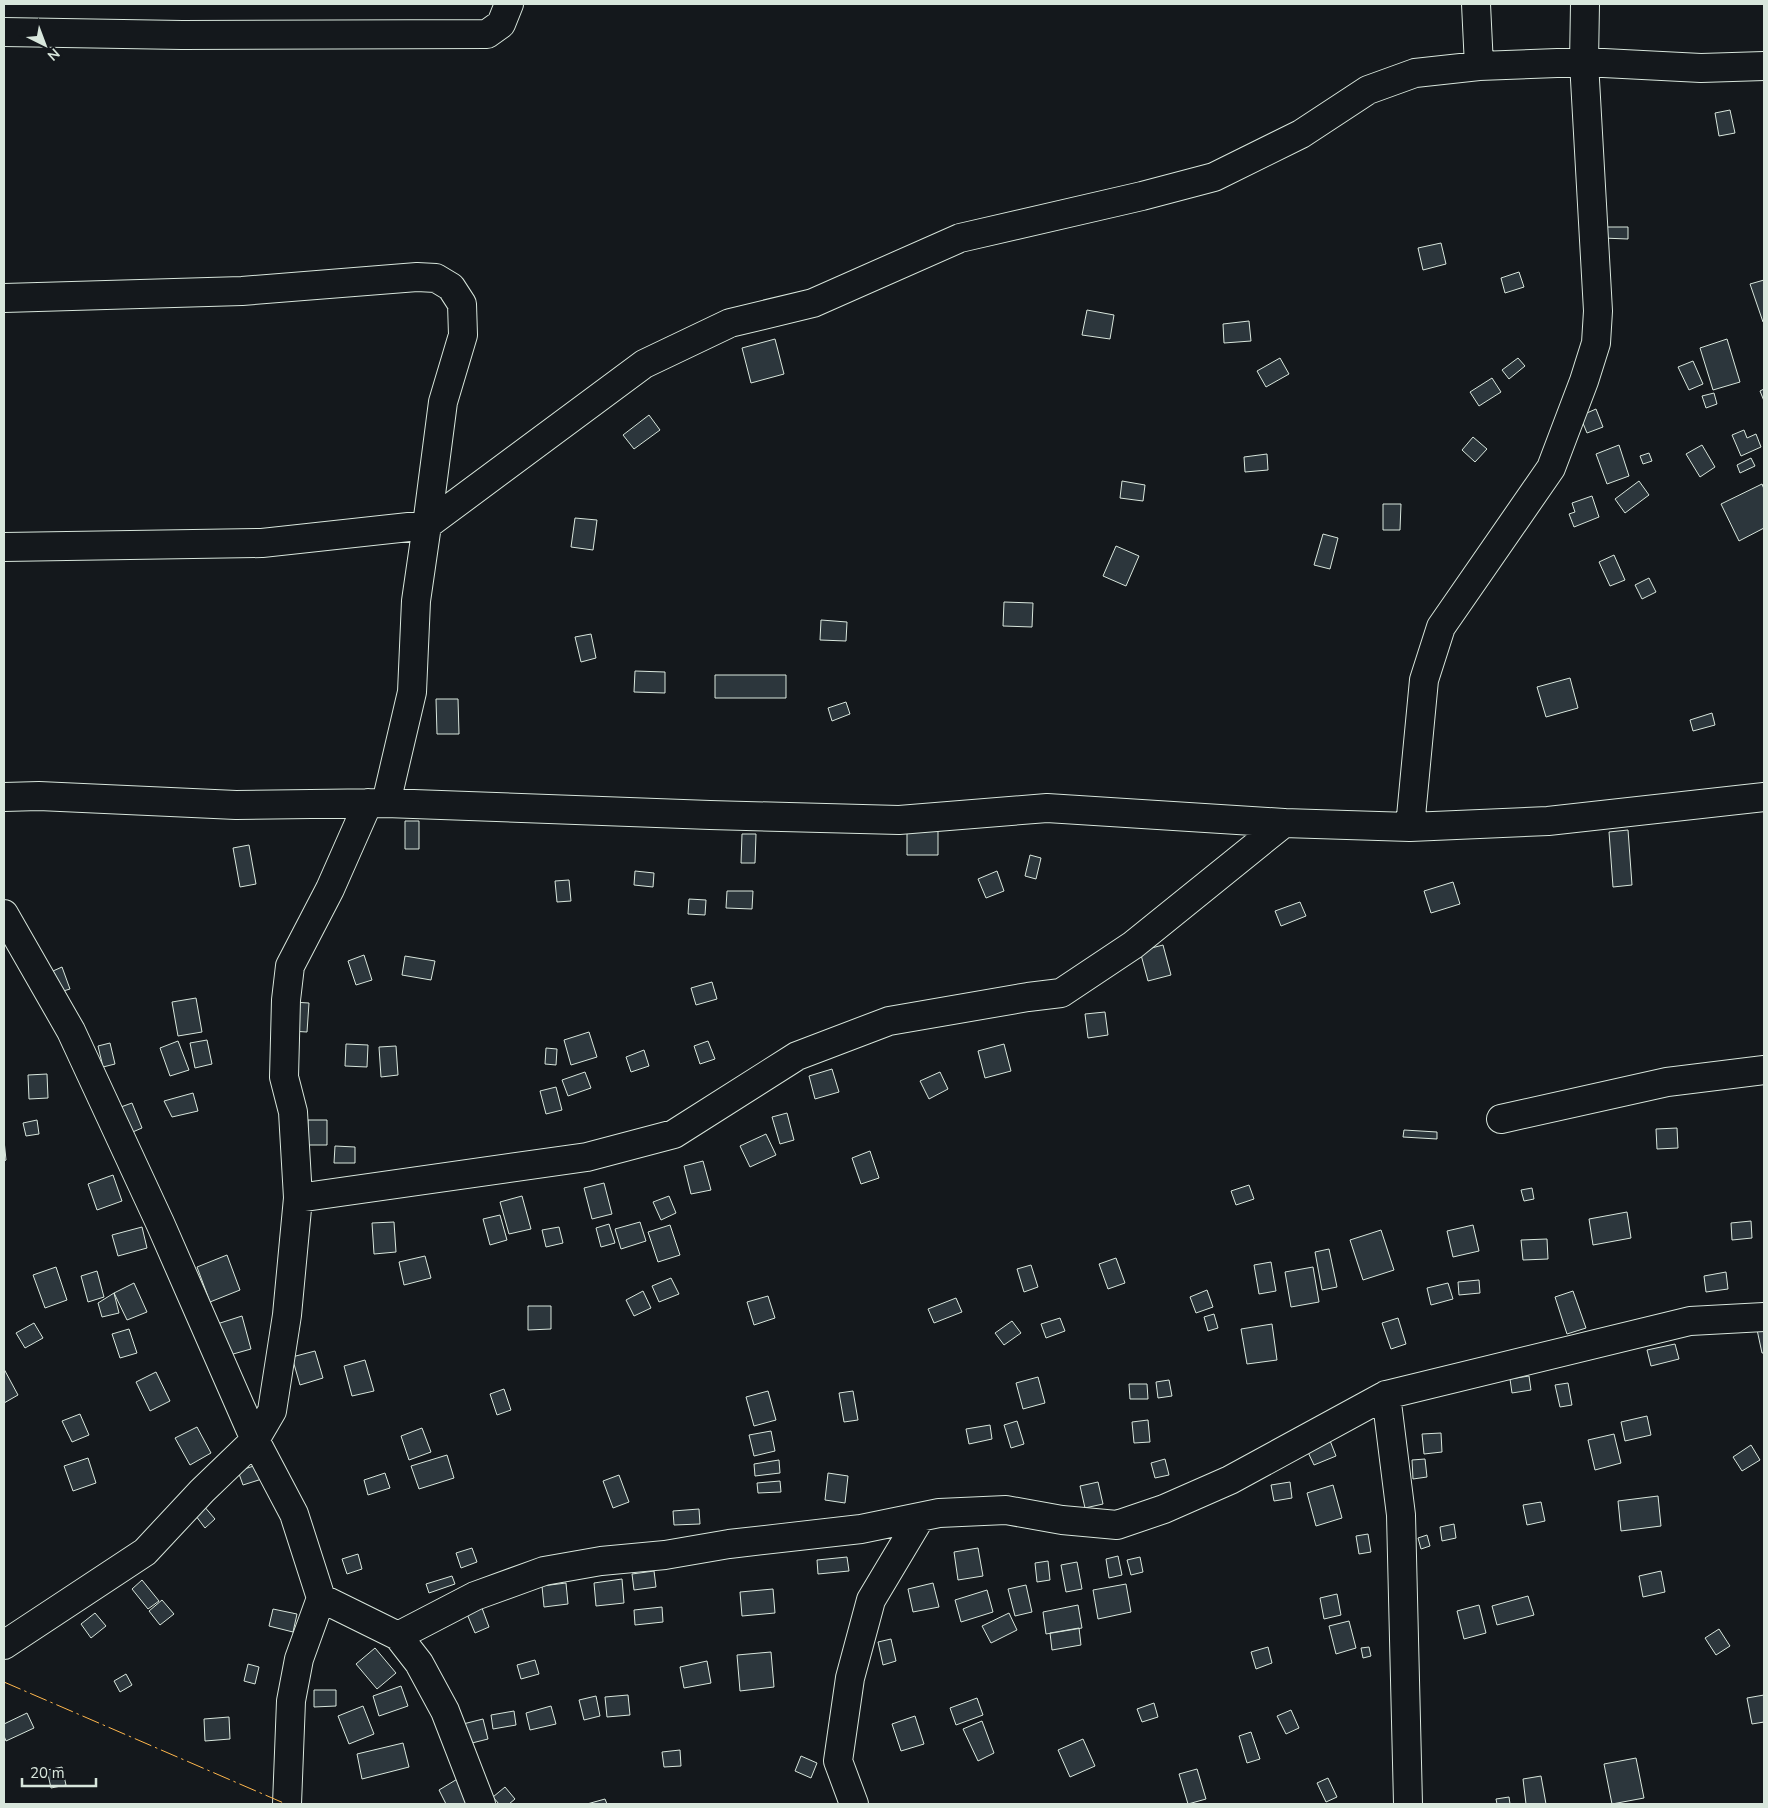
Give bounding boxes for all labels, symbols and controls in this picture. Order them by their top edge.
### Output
north arrow [20,20,70,70]
text: N [43,44,64,65]
scale bar [22,1756,96,1788]
text: 20 m [30,1763,65,1783]

